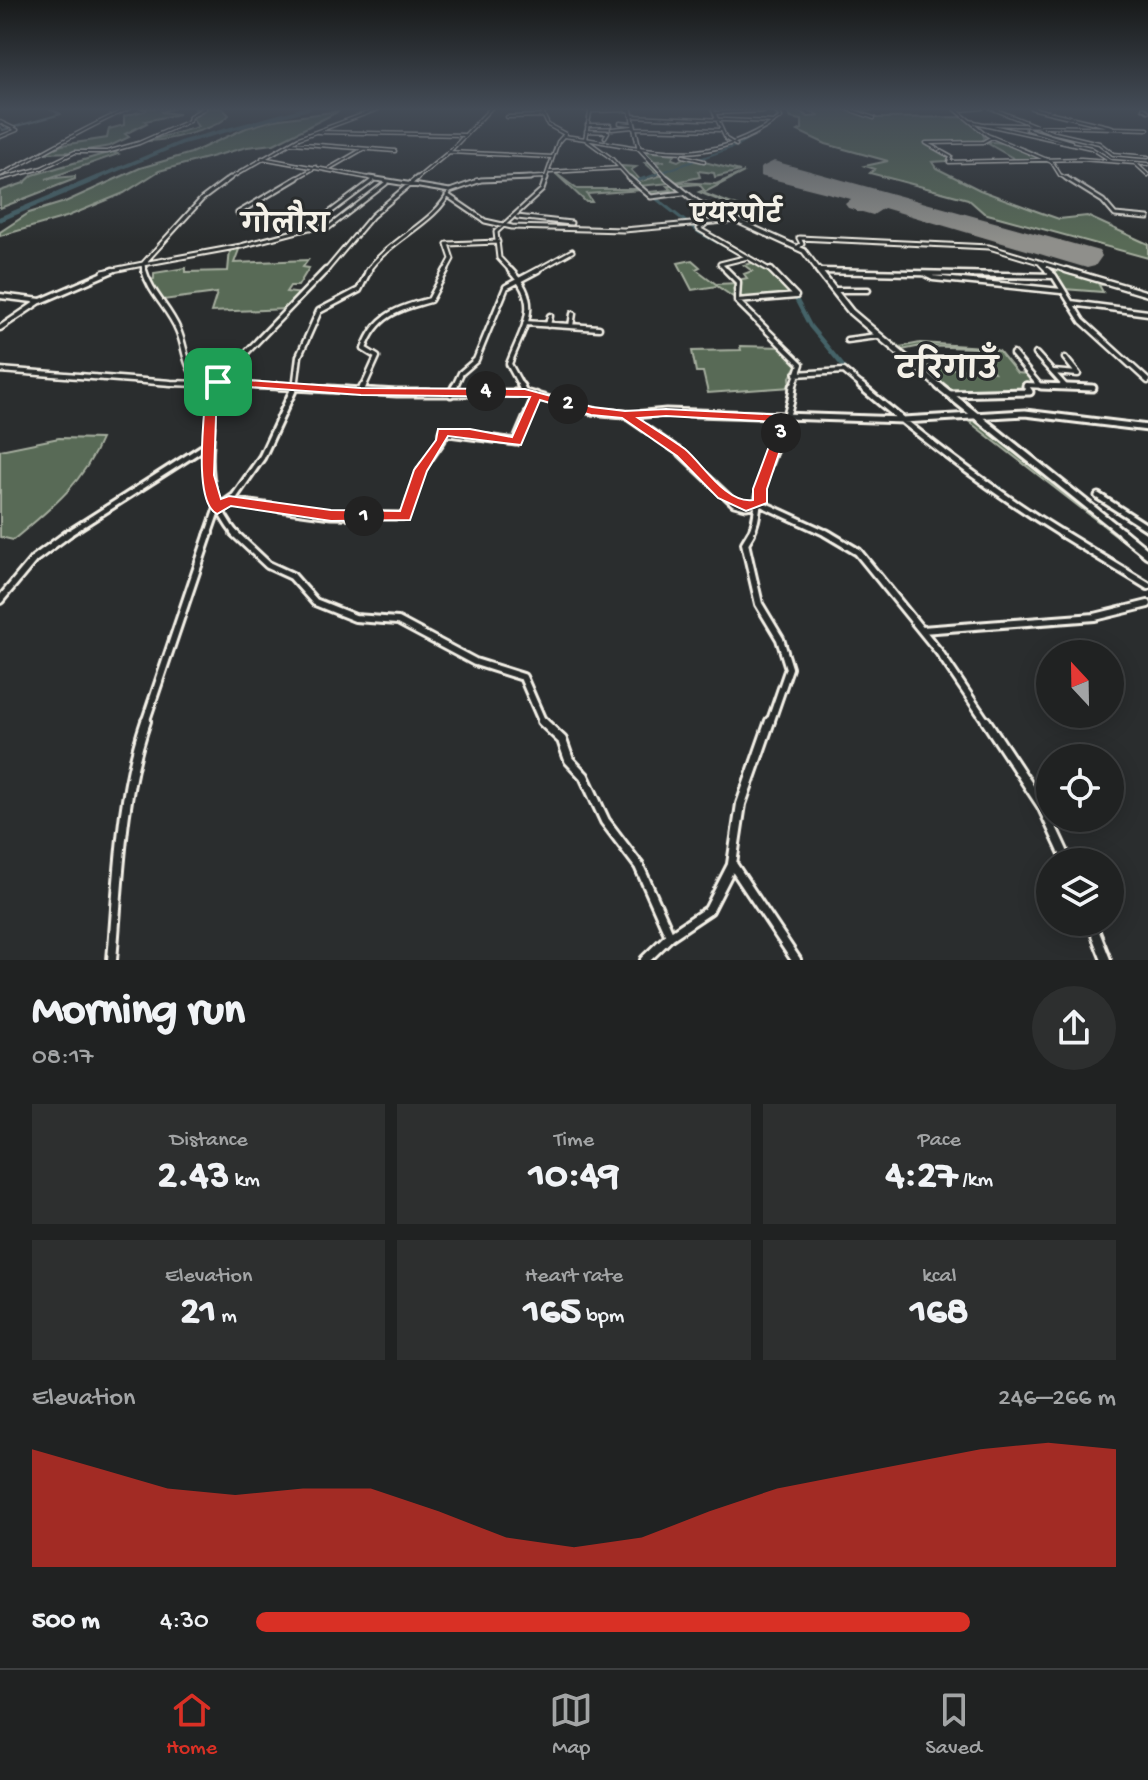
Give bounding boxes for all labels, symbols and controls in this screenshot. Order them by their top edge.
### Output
district label: एयरपोर्ट [689,194,784,232]
district label: गोलौरा [239,199,331,243]
district label: टरिगाउँ [893,341,1001,390]
pin [184,348,252,416]
icon: arrive [196,360,240,404]
pin: 4 [466,371,506,411]
text: 4 [481,378,491,404]
pin: 2 [548,384,588,424]
text: 2 [563,391,573,417]
pin: 3 [761,413,801,453]
text: 3 [775,420,787,446]
pin: 1 [344,496,384,536]
text: 1 [360,503,368,529]
north arrow [1036,640,1124,728]
map controls [1036,640,1124,936]
button: locate [1036,744,1124,832]
button: layers [1036,848,1124,936]
button: share [1032,986,1116,1070]
text: Morning run [32,987,245,1039]
text: 08:17 [32,1043,93,1074]
text: Distance [170,1128,248,1154]
text: Time [554,1128,594,1154]
text: Pace [918,1128,961,1154]
text: 2.43 [157,1154,229,1201]
text: 10:49 [529,1154,619,1201]
text: 4:27 [885,1154,957,1201]
text: km [229,1168,260,1194]
text: /km [957,1168,993,1194]
text: Elevation [165,1264,252,1290]
text: Heart rate [525,1264,623,1290]
text: kcal [922,1264,957,1290]
text: 21 [180,1290,216,1337]
text: 165 [524,1290,581,1337]
text: 168 [910,1290,969,1337]
text: m [216,1304,237,1330]
text: bpm [581,1304,624,1330]
text: Elevation [32,1384,135,1415]
text: 246–266 m [998,1384,1116,1415]
text: 500 m [32,1607,100,1638]
text: 4:30 [160,1607,209,1638]
tab: Home [166,1688,217,1762]
tab: Map [549,1688,593,1762]
tab: Saved [926,1688,982,1762]

